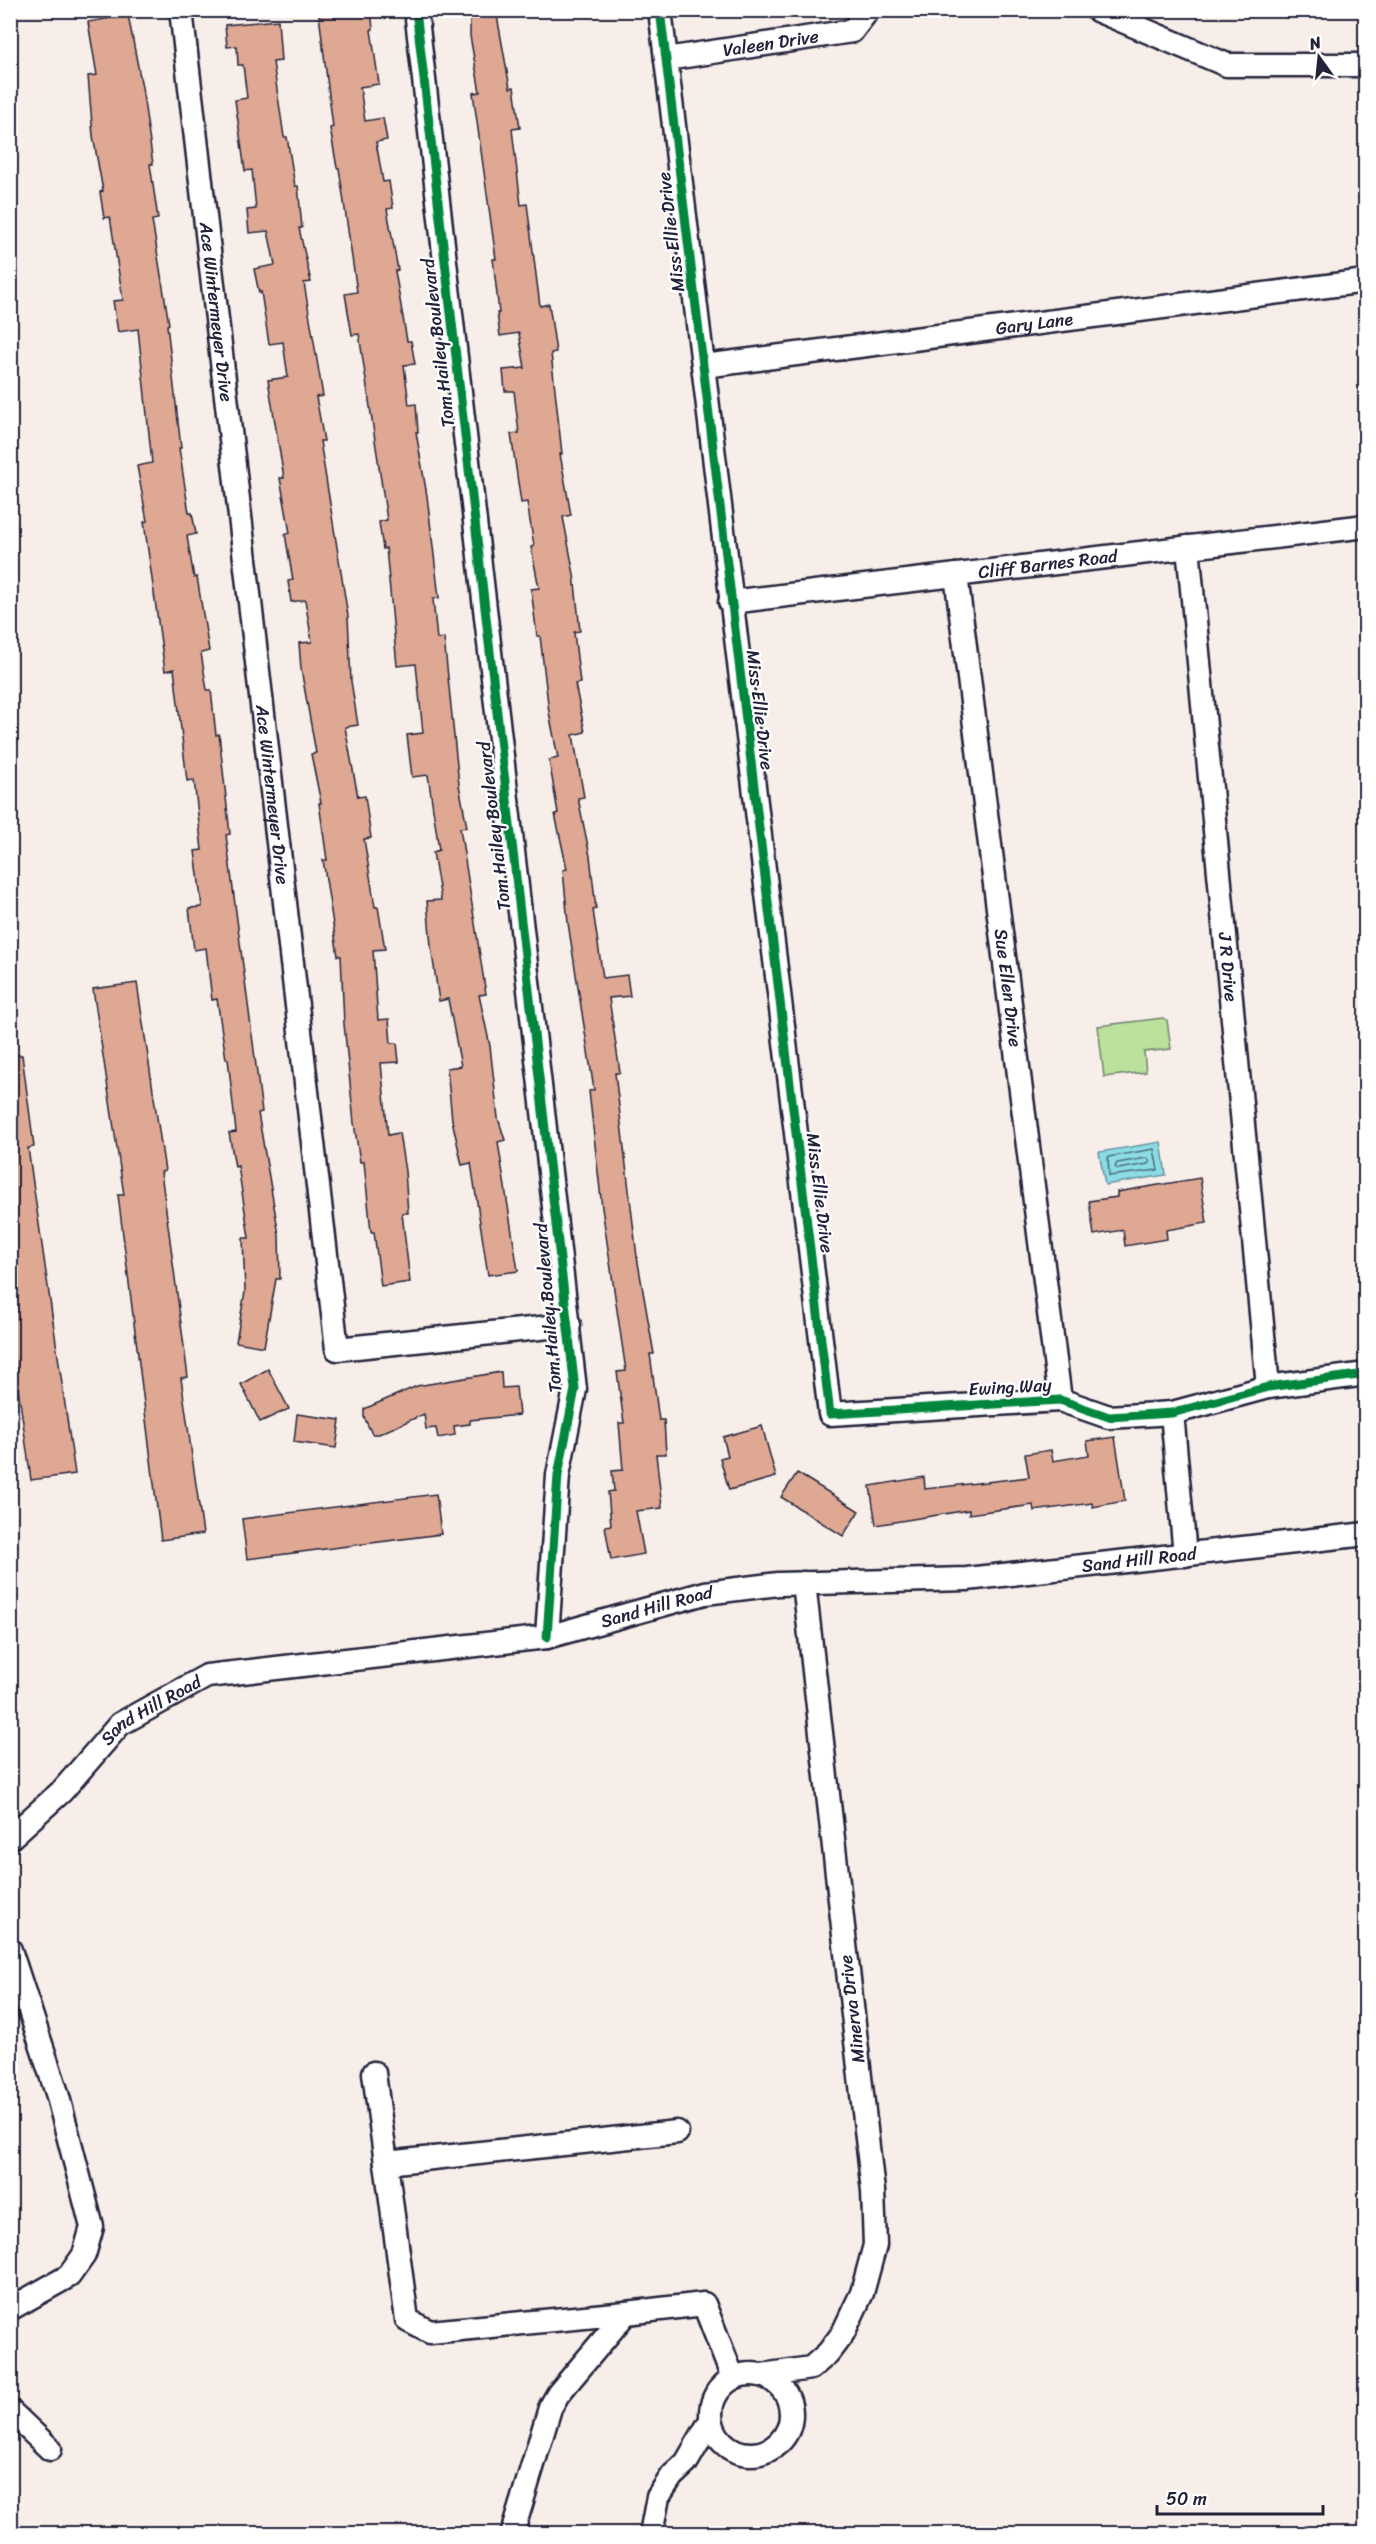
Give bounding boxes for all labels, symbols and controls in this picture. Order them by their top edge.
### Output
street label: Valeen Drive [721,20,821,66]
north arrow [1289,27,1349,87]
text: N [1305,27,1325,59]
street label: Miss Ellie Drive [648,170,694,294]
street label: Ace Wintermeyer Drive [190,219,243,404]
street label: Tom Hailey Boulevard [412,255,464,429]
street label: Gary Lane [994,303,1075,344]
street label: Cliff Barnes Road [976,540,1121,588]
street label: Miss Ellie Drive [737,648,783,772]
street label: Ace Wintermeyer Drive [246,702,299,886]
street label: Tom Hailey Boulevard [468,738,520,912]
street label: Sue Ellen Drive [985,927,1031,1049]
street label: J R Drive [1209,930,1247,1003]
street label: Miss Ellie Drive [797,1131,843,1255]
street label: Tom Hailey Boulevard [525,1220,571,1394]
street label: Ewing Way [968,1369,1053,1405]
street label: Sand Hill Road [1080,1537,1199,1582]
street label: Sand Hill Road [597,1576,716,1637]
street label: Sand Hill Road [92,1665,209,1753]
street label: Minerva Drive [829,1953,875,2065]
scale bar [1157,2478,1324,2516]
text: 50 m [1166,2483,1207,2515]

